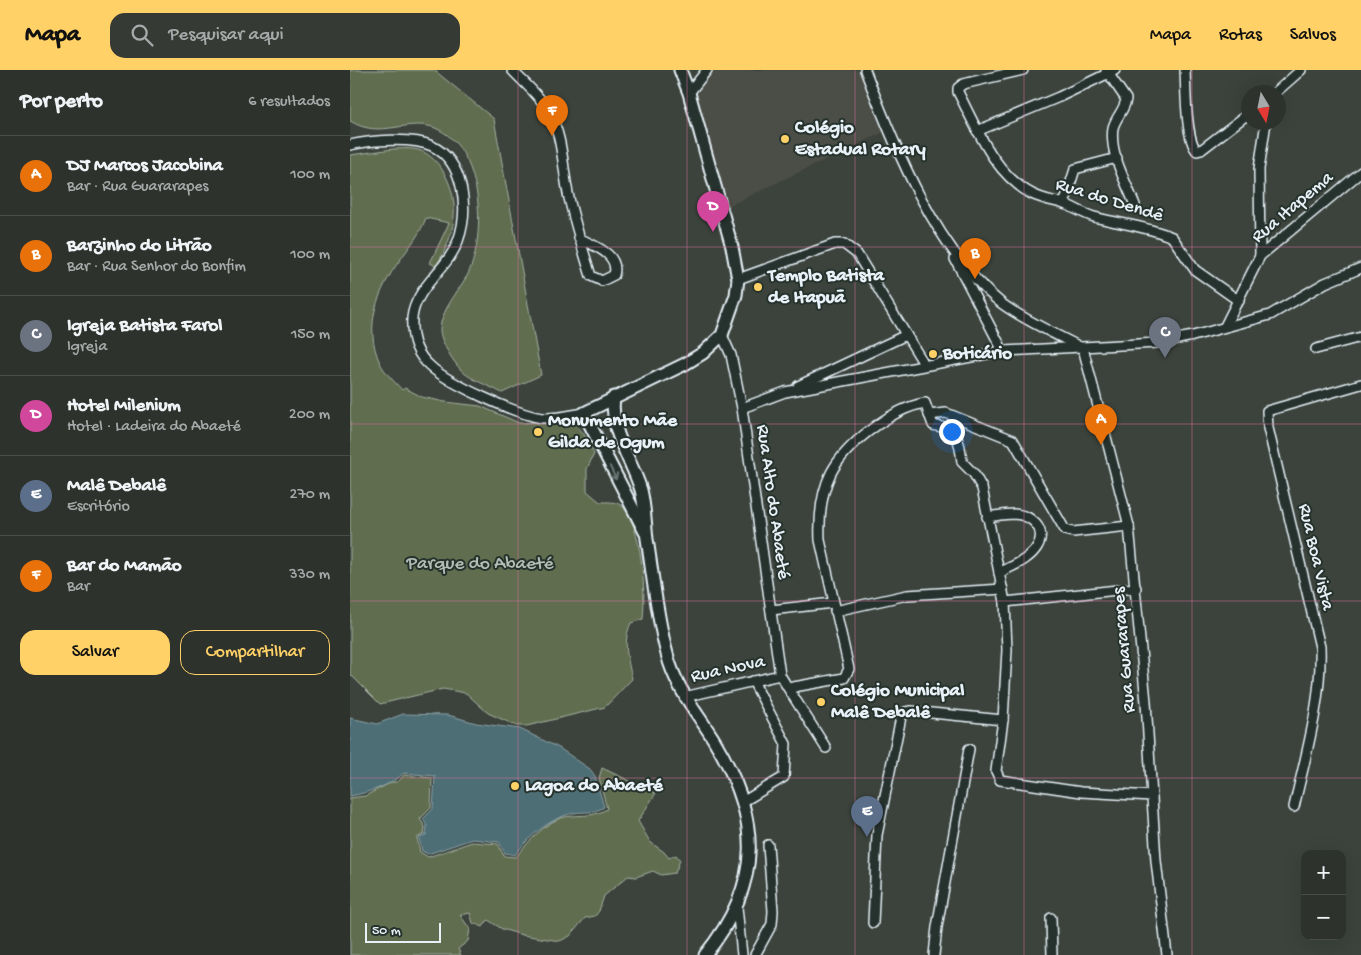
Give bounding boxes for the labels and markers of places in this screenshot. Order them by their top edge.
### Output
pin: F [536,95,568,136]
place label: Colégio Estadual Rotary [794,117,926,162]
marker: Colégio Estadual Rotary [779,133,791,145]
pin: D [697,191,729,232]
pin: B [959,238,991,279]
place label: Templo Batista de Itapuã [766,265,885,310]
marker: Templo Batista de Itapuã [752,281,764,293]
pin: C [1149,317,1181,358]
place label: Boticário [942,343,1012,366]
marker: Boticário [927,348,939,360]
pin: A [1085,404,1117,445]
place label: Monumento Mãe Gilda de Ogum [548,410,678,455]
marker: Monumento Mãe Gilda de Ogum [532,426,544,438]
place label: Colégio Municipal Malê Debalê [830,680,964,725]
marker: Colégio Municipal Malê Debalê [815,696,827,708]
place label: Lagoa do Abaeté [525,775,664,798]
marker: Lagoa do Abaeté [509,780,521,792]
pin: E [851,796,883,837]

